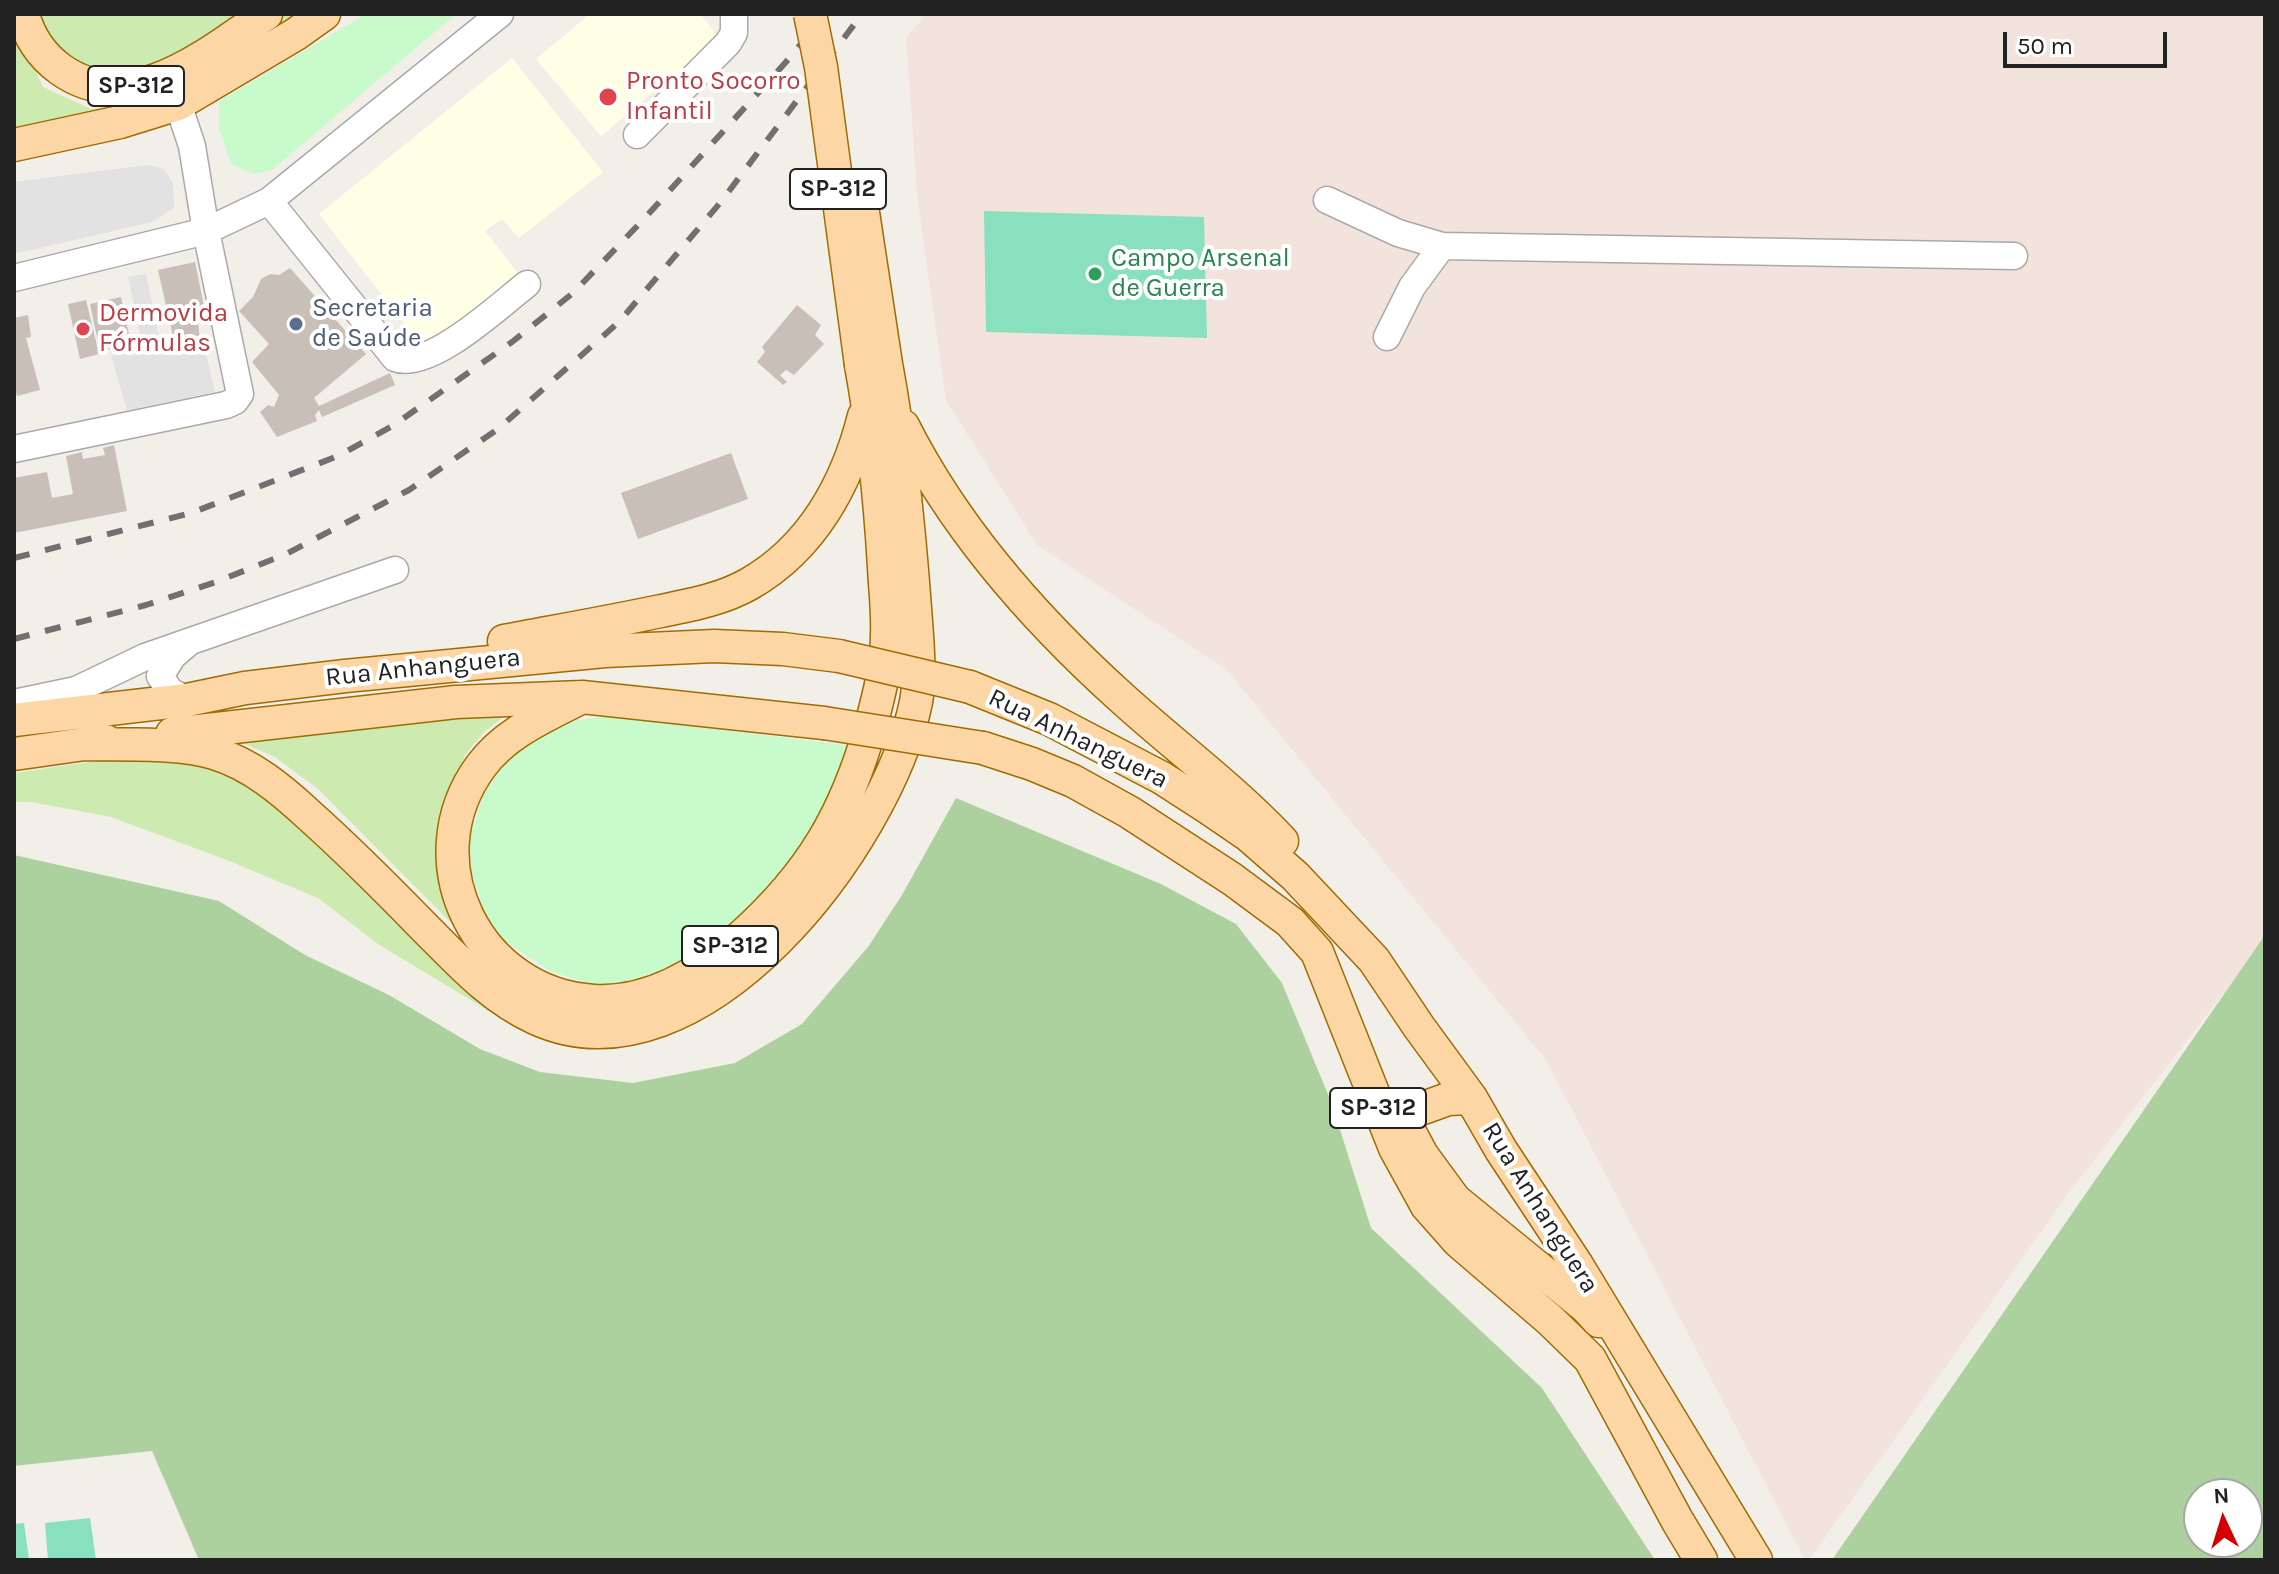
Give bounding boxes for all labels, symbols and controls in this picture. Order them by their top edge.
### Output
scale bar [2007,16,2171,66]
text: 50 m [2017,32,2073,60]
road number: SP-312 [88,66,184,106]
place label: Pronto Socorro Infantil [626,66,800,128]
marker: Pronto Socorro Infantil [597,86,619,108]
road number: SP-312 [790,169,886,209]
place label: Campo Arsenal de Guerra [1111,243,1290,304]
marker: Campo Arsenal de Guerra [1086,265,1104,283]
place label: Secretaria de Saúde [312,293,433,354]
place label: Dermovida Fórmulas [99,298,228,360]
marker: Secretaria de Saúde [287,315,305,333]
marker: Dermovida Fórmulas [74,320,92,338]
street label: Rua Anhanguera [324,642,522,694]
street label: Rua Anhanguera [983,682,1173,796]
road number: SP-312 [682,926,778,966]
road number: SP-312 [1330,1088,1426,1128]
street label: Rua Anhanguera [1475,1117,1605,1299]
north arrow [2183,1478,2263,1558]
text: N [2213,1483,2230,1510]

